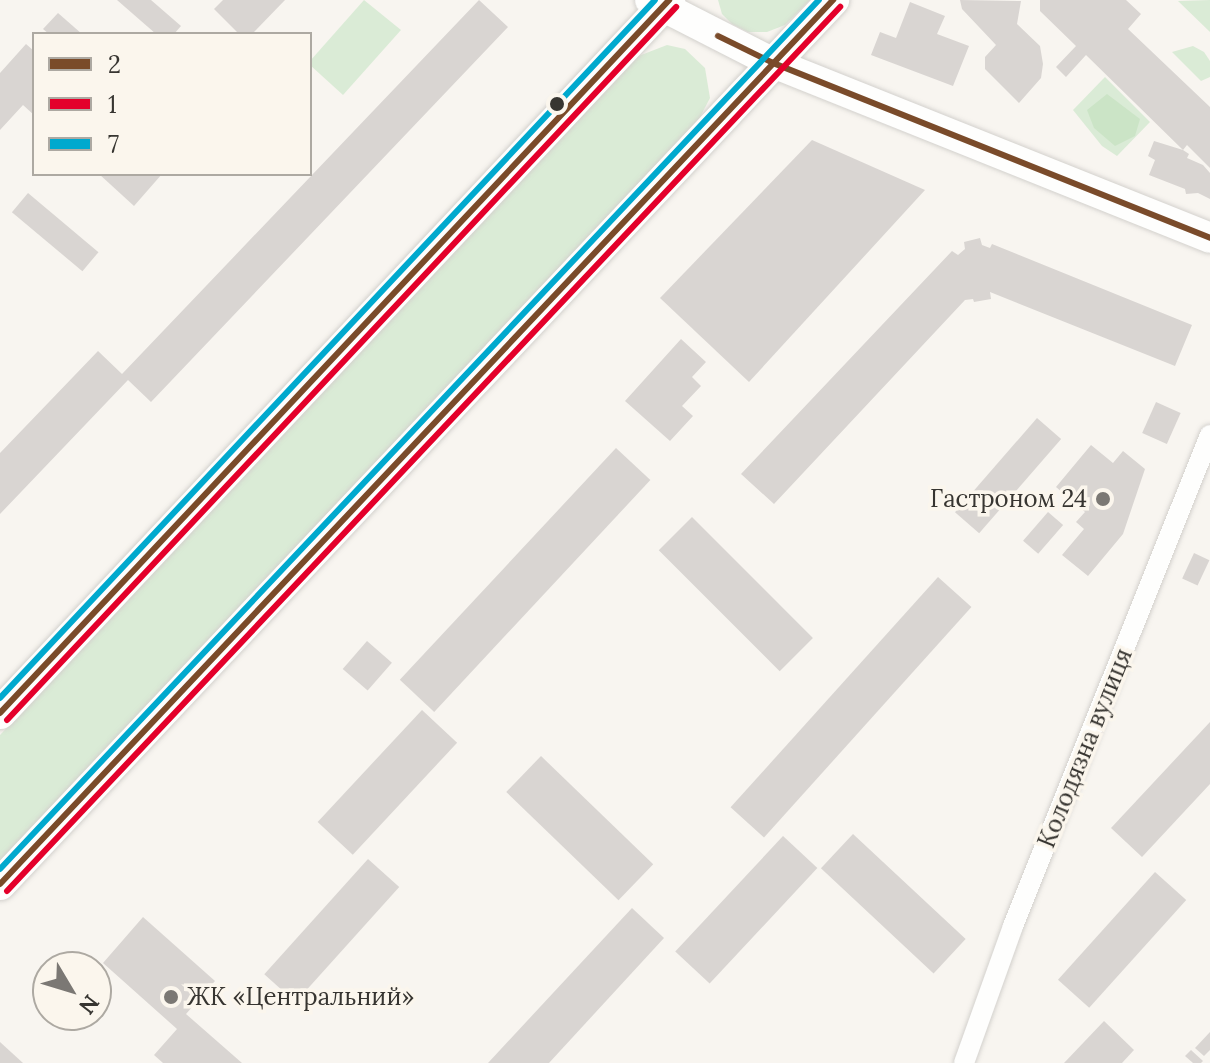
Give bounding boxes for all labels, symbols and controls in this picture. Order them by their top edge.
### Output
legend [32,32,312,176]
text: 2 [108,49,121,80]
text: 1 [108,89,117,120]
unlabelled marker [549,96,565,112]
text: 7 [108,129,119,160]
place label: Гастроном 24 [930,485,1087,513]
marker: Гастроном 24 [1094,490,1112,508]
street label: Колодязна вулиця [1032,644,1138,852]
north arrow [32,951,112,1031]
place label: ЖК «Центральний» [187,983,414,1011]
marker: ЖК «Центральний» [162,988,180,1006]
text: N [73,989,106,1020]

